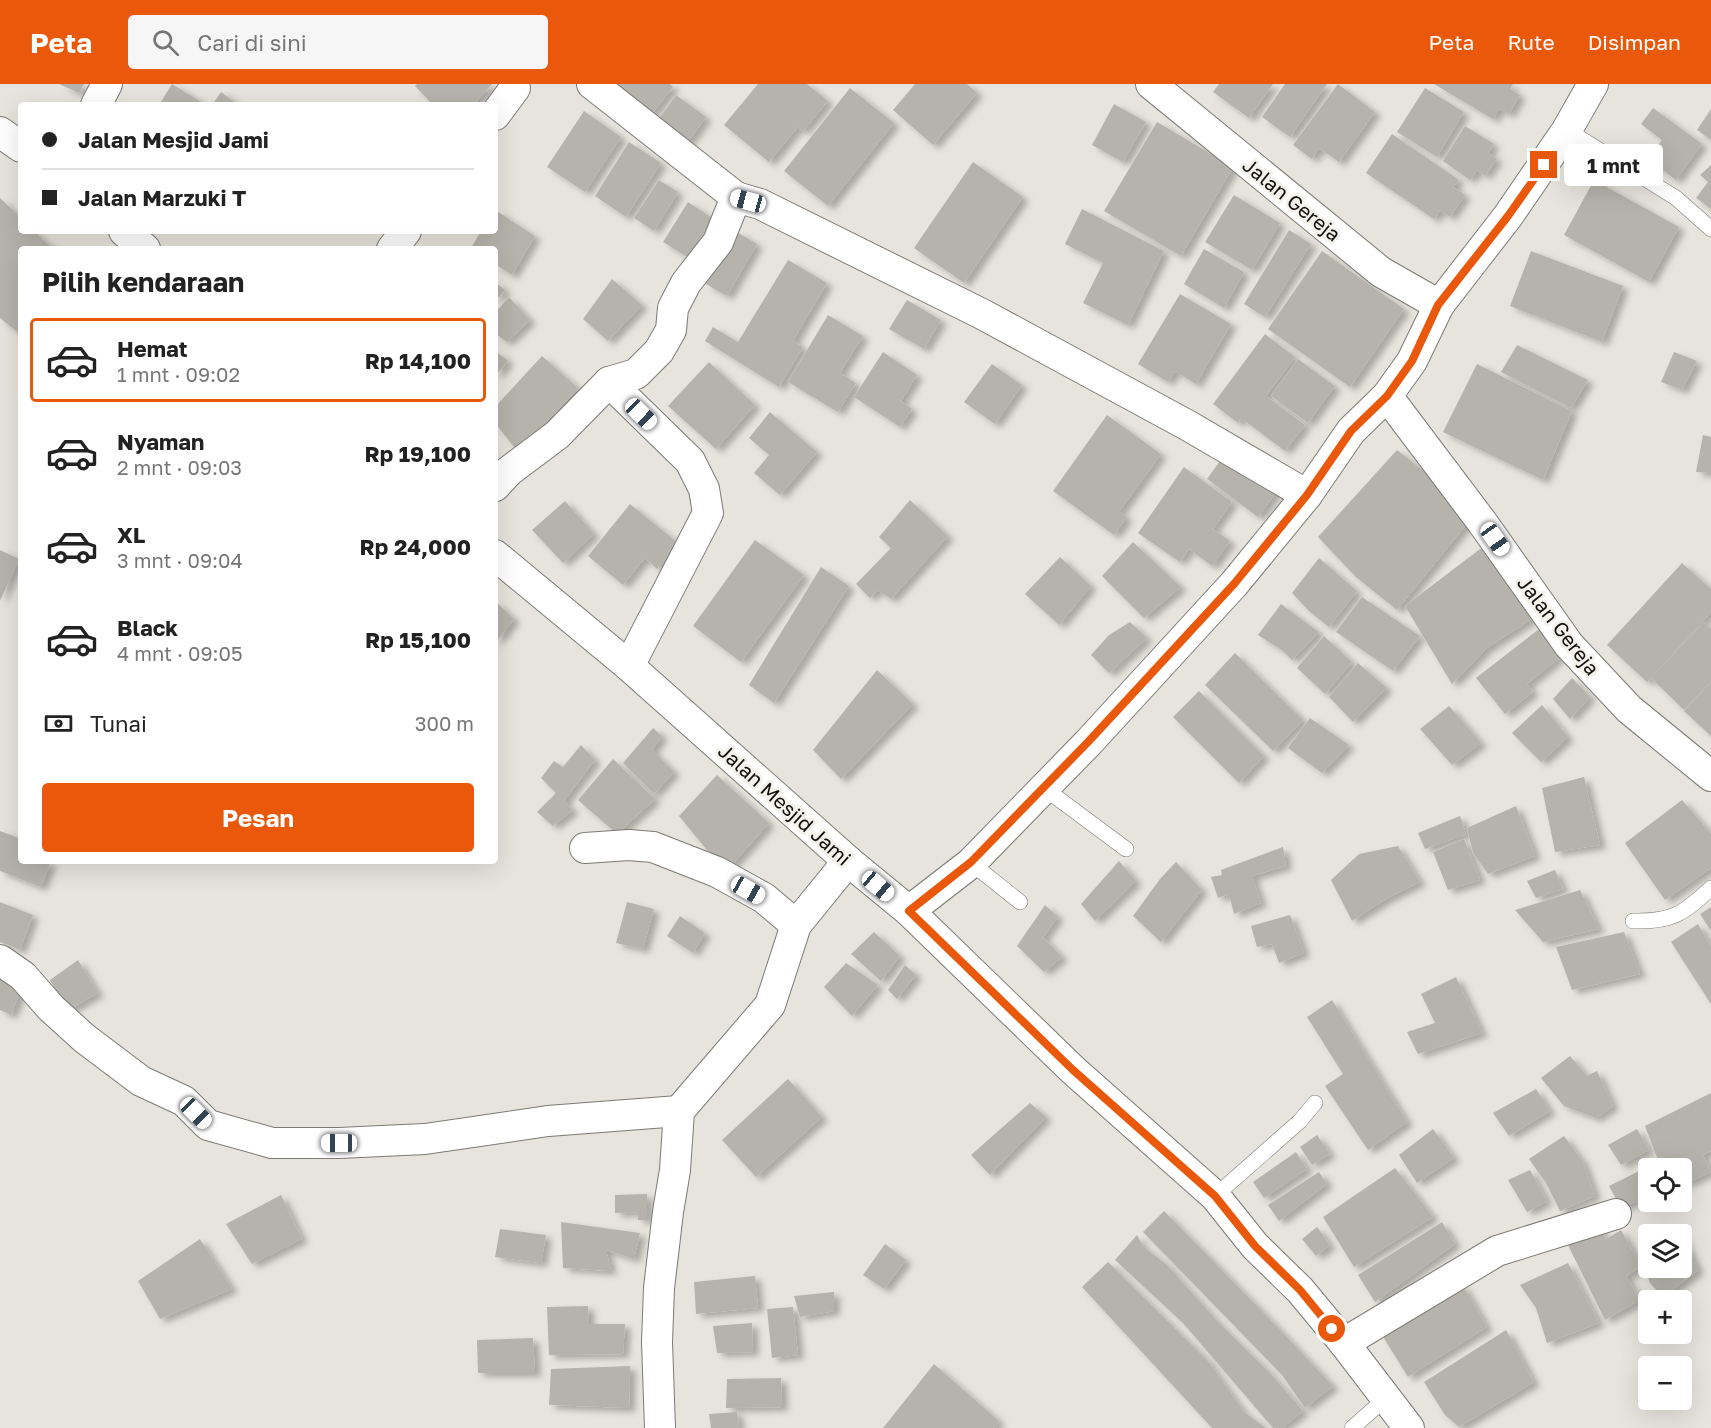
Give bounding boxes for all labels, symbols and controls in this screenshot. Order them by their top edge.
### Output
search box [128,15,548,69]
text: Peta [30,26,92,59]
icon: search [149,26,182,59]
text: Cari di sini [197,29,307,56]
text: Peta [1428,29,1474,55]
text: Rute [1507,29,1555,55]
text: Disimpan [1588,29,1681,55]
text: Jalan Mesjid Jami [78,126,269,153]
callout: 1 mnt [1565,144,1664,186]
route end [1530,151,1557,178]
street label: Jalan Gereja [1238,152,1346,246]
text: 1 mnt [1587,153,1640,177]
text: Jalan Marzuki T [78,184,246,211]
car [728,188,768,214]
text: Pilih kendaraan [42,266,244,298]
icon: car [45,333,99,387]
text: Hemat [117,335,188,362]
text: Rp 14,100 [365,347,471,374]
text: 1 mnt · 09:02 [117,362,240,386]
car [622,395,660,433]
icon: car [45,426,99,480]
text: Nyaman [117,428,204,455]
text: Rp 19,100 [364,440,471,467]
text: 2 mnt · 09:03 [117,455,242,479]
icon: car [45,519,99,573]
car [1477,519,1513,559]
text: XL [117,521,145,548]
text: Rp 24,000 [360,533,471,560]
text: 3 mnt · 09:04 [117,548,243,572]
street label: Jalan Gereja [1513,571,1605,679]
icon: car [45,612,99,666]
text: Black [117,614,178,641]
text: Rp 15,100 [365,626,471,653]
text: 4 mnt · 09:05 [117,641,243,665]
icon: cash [42,707,75,740]
text: Tunai [90,710,147,737]
text: 300 m [415,711,474,735]
street label: Jalan Mesjid Jami [714,738,856,870]
button: Pesan [42,783,474,852]
car [858,868,898,904]
car [728,873,768,907]
car [177,1094,215,1132]
car [321,1134,357,1152]
map controls [1638,1158,1692,1410]
button: locate [1638,1158,1692,1212]
button: layers [1638,1224,1692,1278]
button: + [1638,1290,1692,1344]
route start [1318,1315,1345,1342]
button: − [1638,1356,1692,1410]

